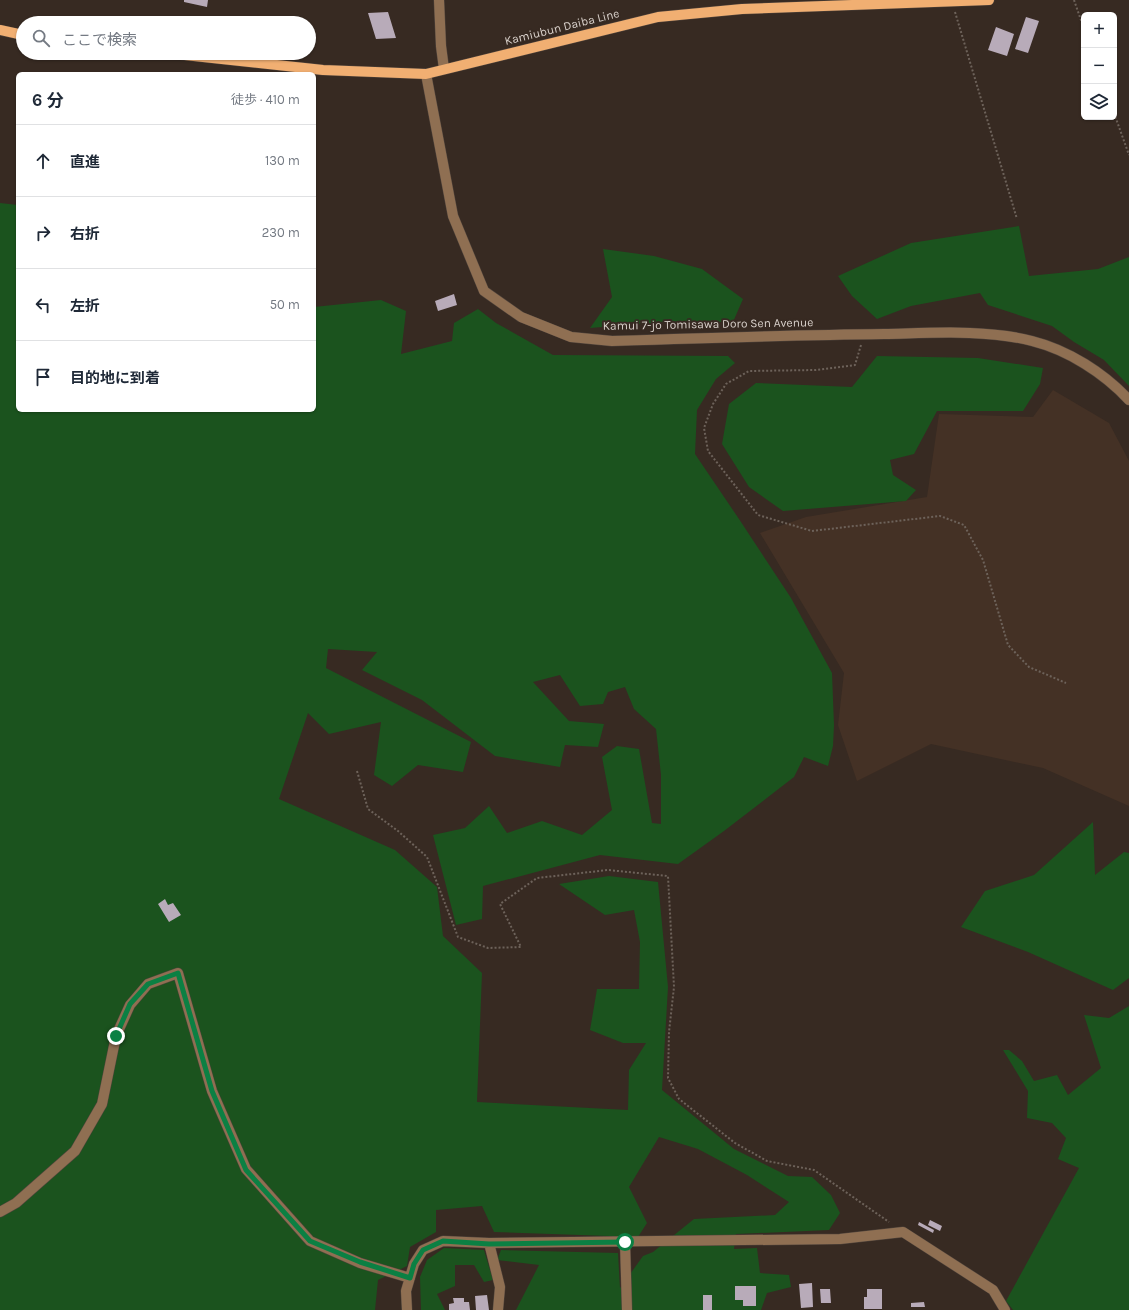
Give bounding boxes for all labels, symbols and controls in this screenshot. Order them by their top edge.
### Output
street label: Kamiubun Daiba Line [503,6,621,48]
map controls [1081,12,1117,120]
button: + [1081,12,1117,48]
search box [16,16,316,60]
icon: search [30,27,52,49]
text: ここで検索 [62,31,137,49]
button: − [1081,48,1117,84]
button: layers [1081,84,1117,120]
text: 6 分 [32,90,64,110]
text: 徒歩 · 410 m [231,92,300,107]
icon: ahead [32,150,54,172]
text: 直進 [70,153,100,171]
text: 130 m [265,153,300,168]
icon: right [32,222,54,244]
text: 右折 [70,225,100,243]
text: 230 m [262,225,300,240]
icon: left [32,294,54,316]
text: 左折 [70,297,100,315]
text: 50 m [270,297,300,312]
street label: Kamui 7-jo Tomisawa Doro Sen Avenue [603,315,813,333]
icon: arrive [32,366,54,388]
text: 目的地に到着 [70,369,160,387]
route end [107,1027,125,1045]
route start [616,1233,634,1251]

